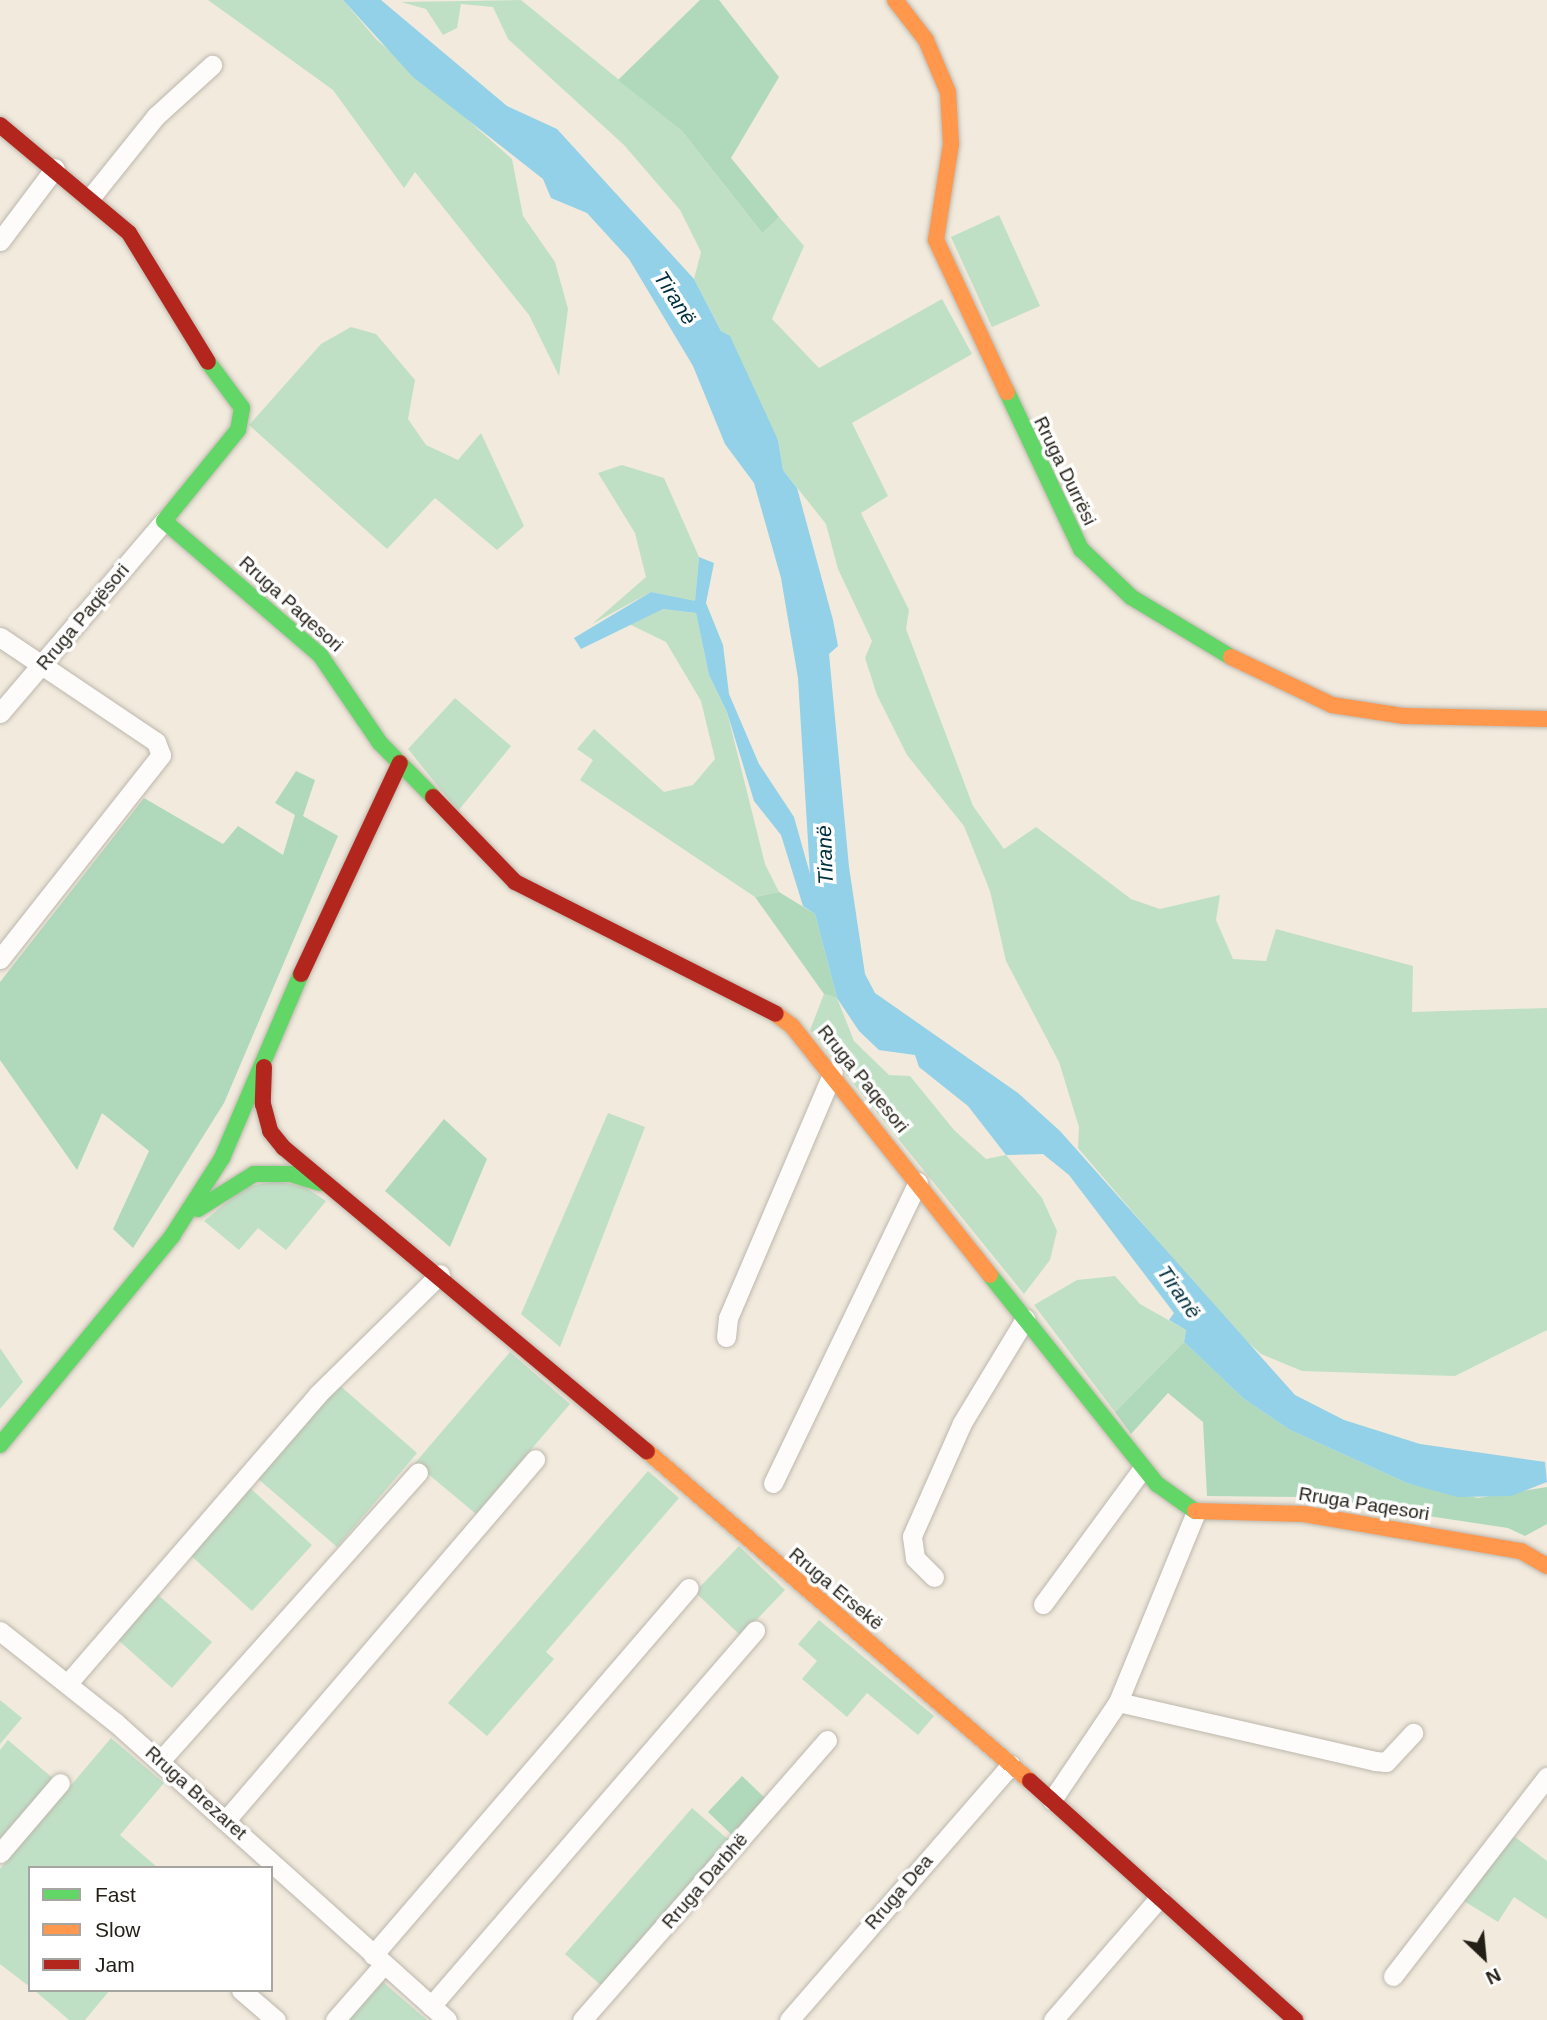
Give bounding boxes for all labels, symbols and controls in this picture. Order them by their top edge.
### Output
water label: Tiranë [648,266,702,330]
street label: Rruga Durrësi [1029,413,1101,529]
street label: Rruga Paqesori [234,551,348,657]
street label: Rruga Paqësori [32,559,134,675]
water label: Tiranë [811,825,839,885]
street label: Rruga Paqesori [813,1021,913,1137]
water label: Tiranë [1152,1260,1206,1324]
street label: Rruga Paqesori [1297,1482,1431,1526]
street label: Rruga Ersekë [784,1543,888,1635]
street label: Rruga Brezaret [141,1741,251,1845]
street label: Rruga Darbhë [657,1828,753,1934]
street label: Rruga Dea [860,1850,938,1934]
legend [28,1866,273,1992]
text: Fast [95,1883,136,1906]
text: Slow [95,1918,141,1941]
north arrow [1449,1922,1519,1992]
text: Jam [95,1953,135,1976]
text: N [1483,1964,1504,1989]

